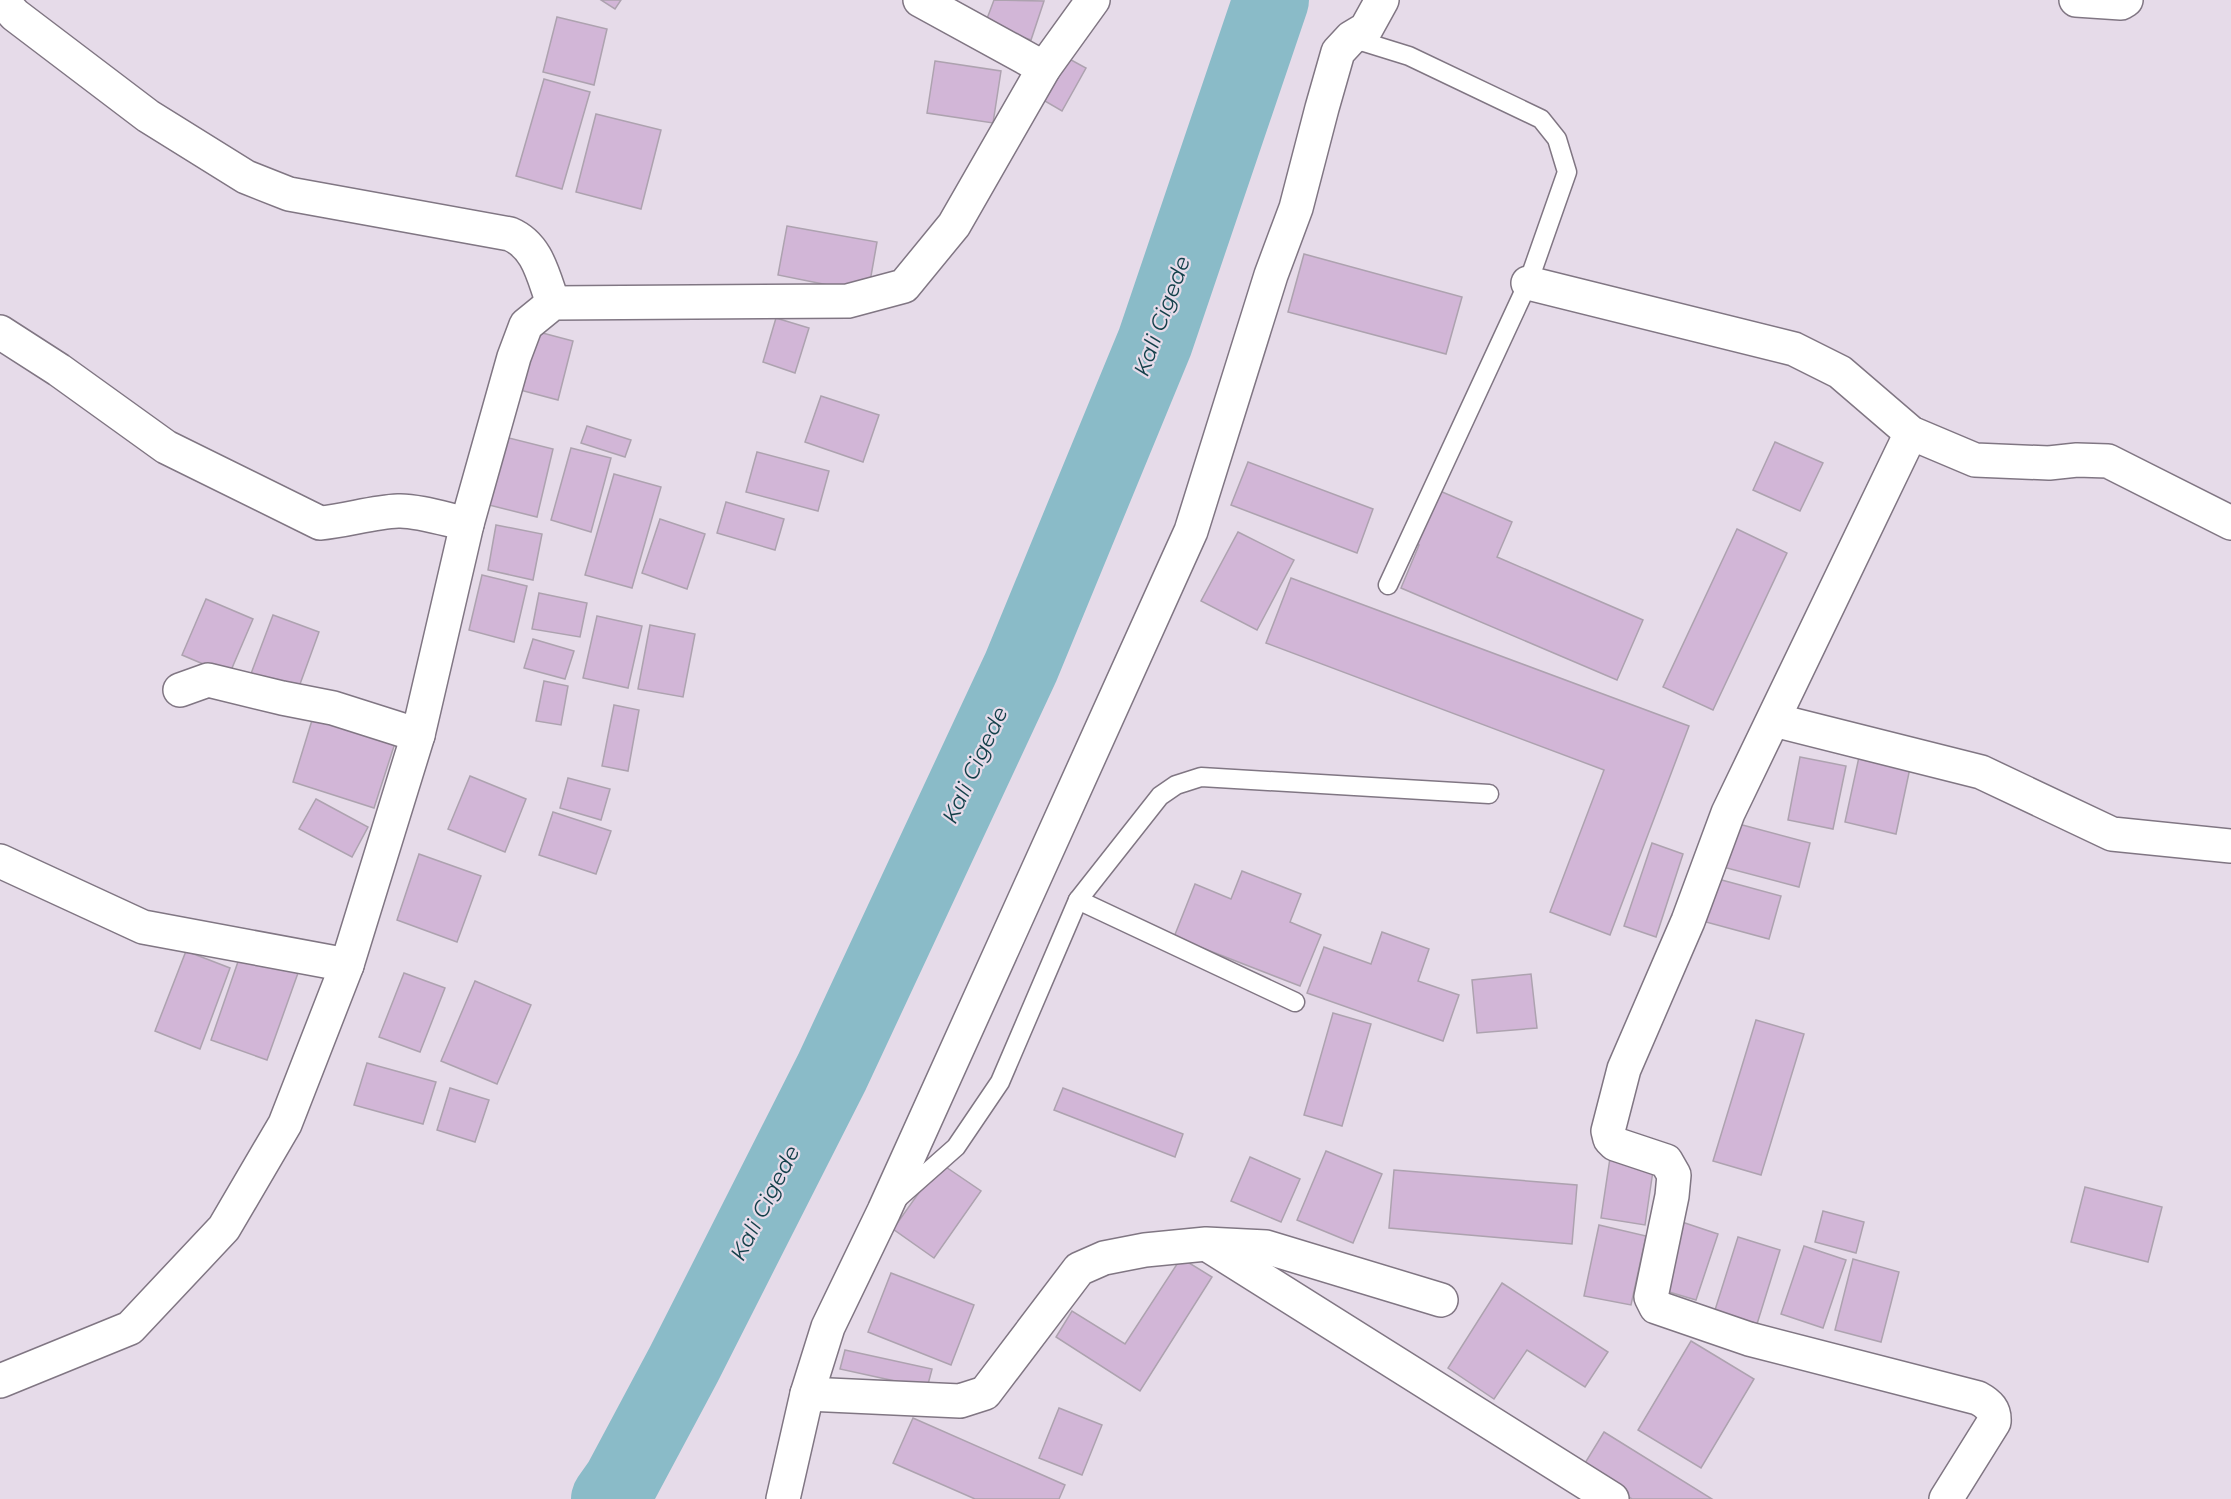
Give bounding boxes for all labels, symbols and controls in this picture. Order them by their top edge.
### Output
water label: Kali Cigede [1128,252,1196,380]
water label: Kali Cigede [936,702,1014,828]
water label: Kali Cigede [724,1141,806,1265]

